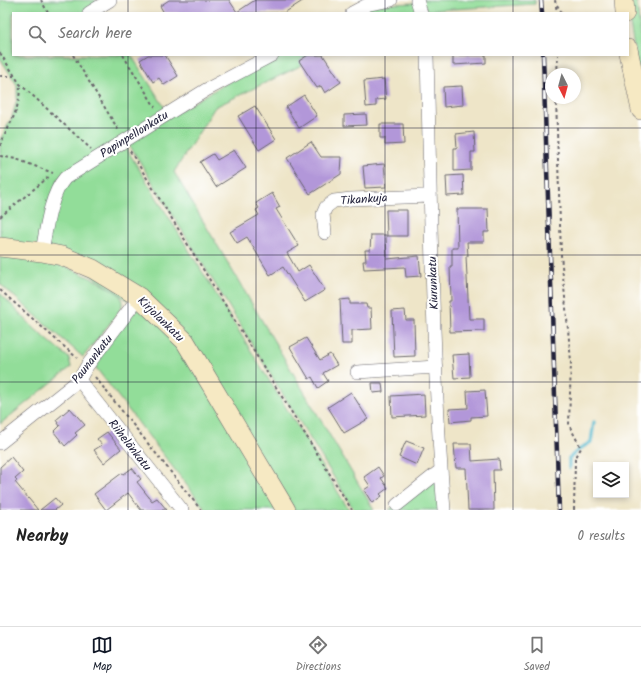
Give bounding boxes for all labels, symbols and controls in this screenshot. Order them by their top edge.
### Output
search box [12,12,629,56]
text: Search here [58,22,132,46]
icon: search [26,23,48,45]
north arrow [545,68,581,104]
street label: Papinpellonkatu [96,106,172,163]
street label: Tikankuja [340,188,389,211]
street label: Kiurunkatu [423,256,444,310]
street label: Kirjolankatu [133,292,189,347]
street label: Paunankatu [67,330,118,388]
street label: Riihelänkatu [103,415,156,475]
map controls [593,462,629,498]
button: layers [593,462,629,498]
text: Nearby [16,523,68,550]
text: 0 results [578,526,625,547]
tab: Map [91,634,113,676]
tab: Directions [296,634,341,676]
tab: Saved [524,634,550,676]

